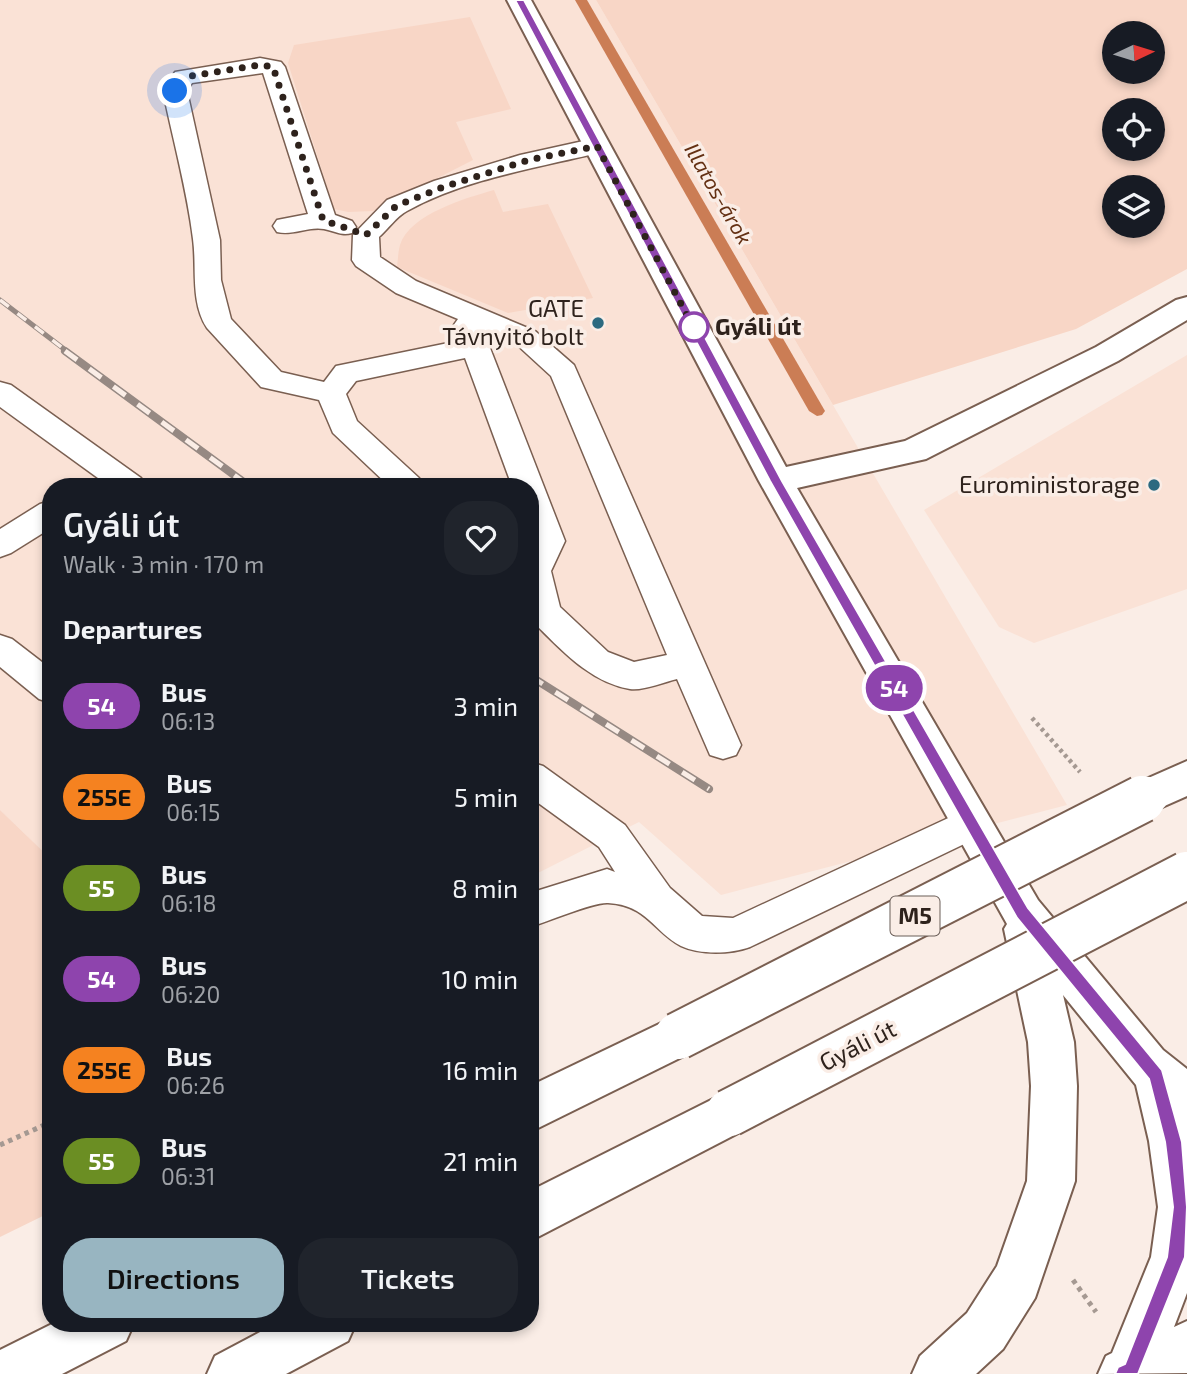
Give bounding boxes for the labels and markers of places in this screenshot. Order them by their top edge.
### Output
place label: GATE Távnyitó bolt [442,293,584,350]
place label: Gyáli út [715,311,802,340]
marker: Gyáli út [679,312,709,342]
marker: GATE Távnyitó bolt [590,315,606,331]
place label: Euroministorage [959,469,1140,498]
marker: Euroministorage [1146,477,1162,493]

